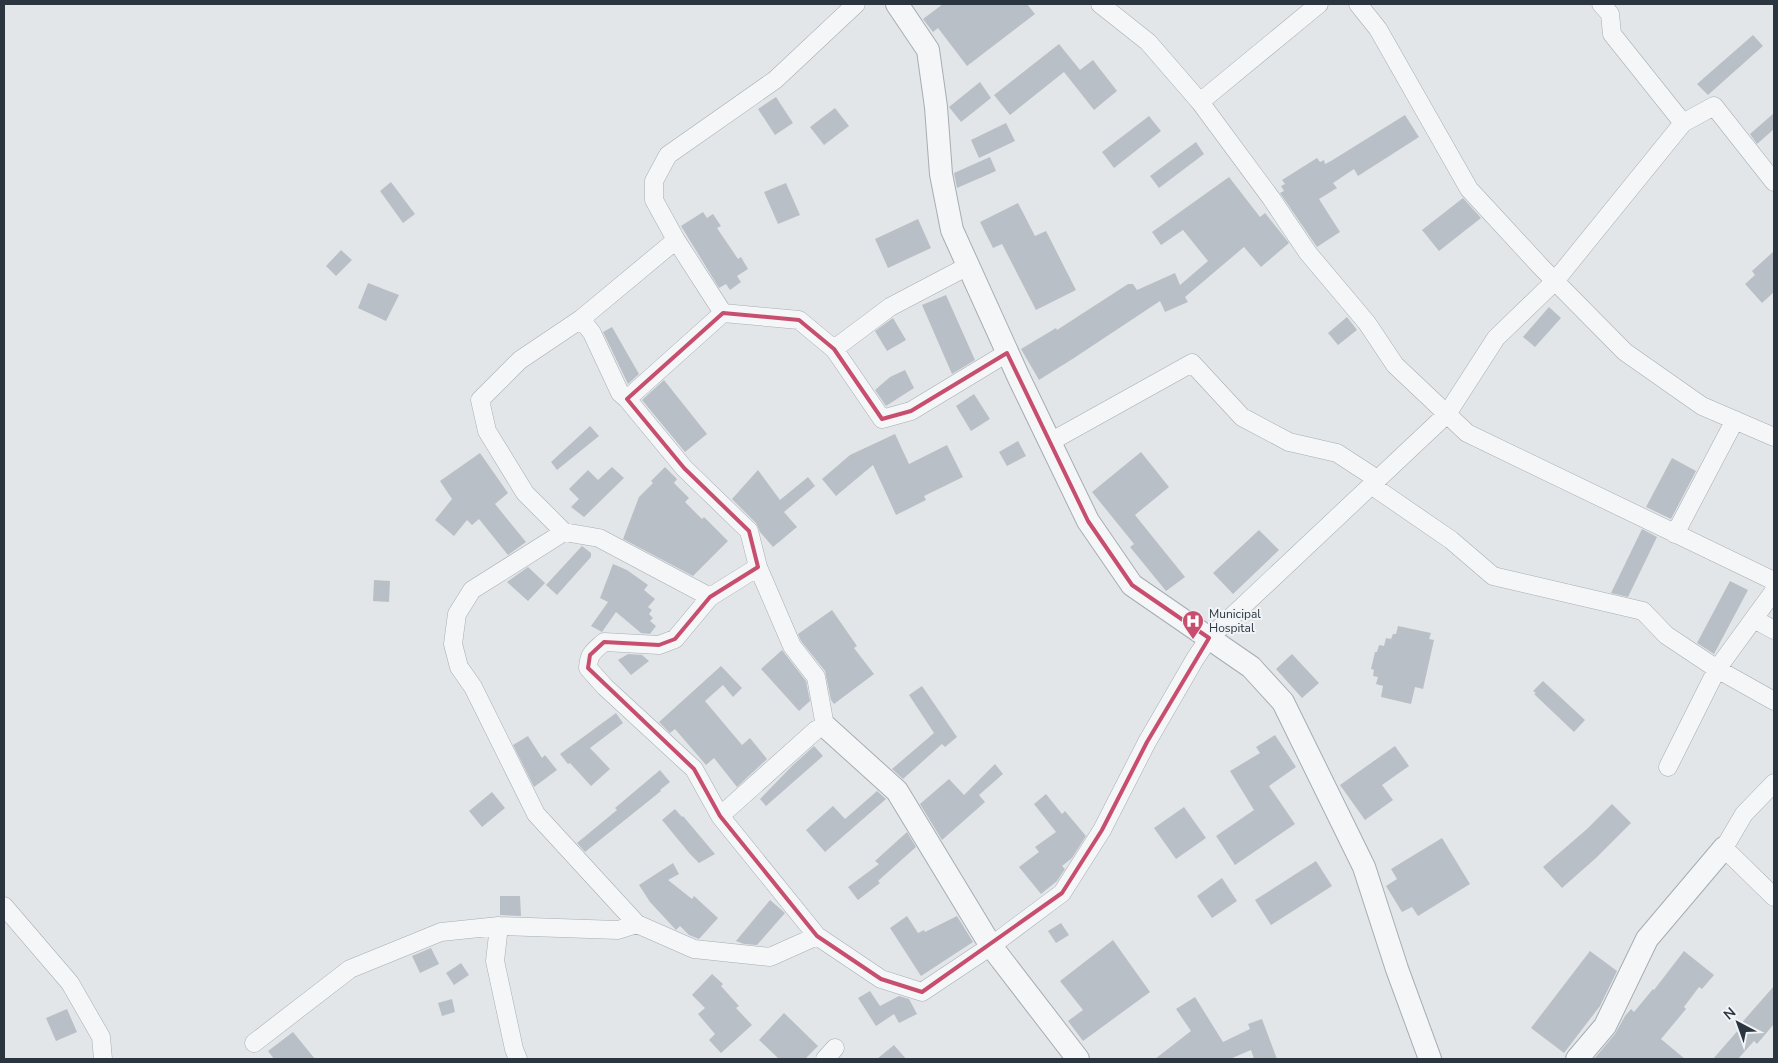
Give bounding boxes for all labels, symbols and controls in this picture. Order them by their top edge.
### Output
place label: Municipal Hospital [1209,606,1261,636]
hospital icon: Municipal Hospital [1181,609,1205,640]
north arrow [1713,998,1763,1048]
text: N [1720,1003,1740,1024]

